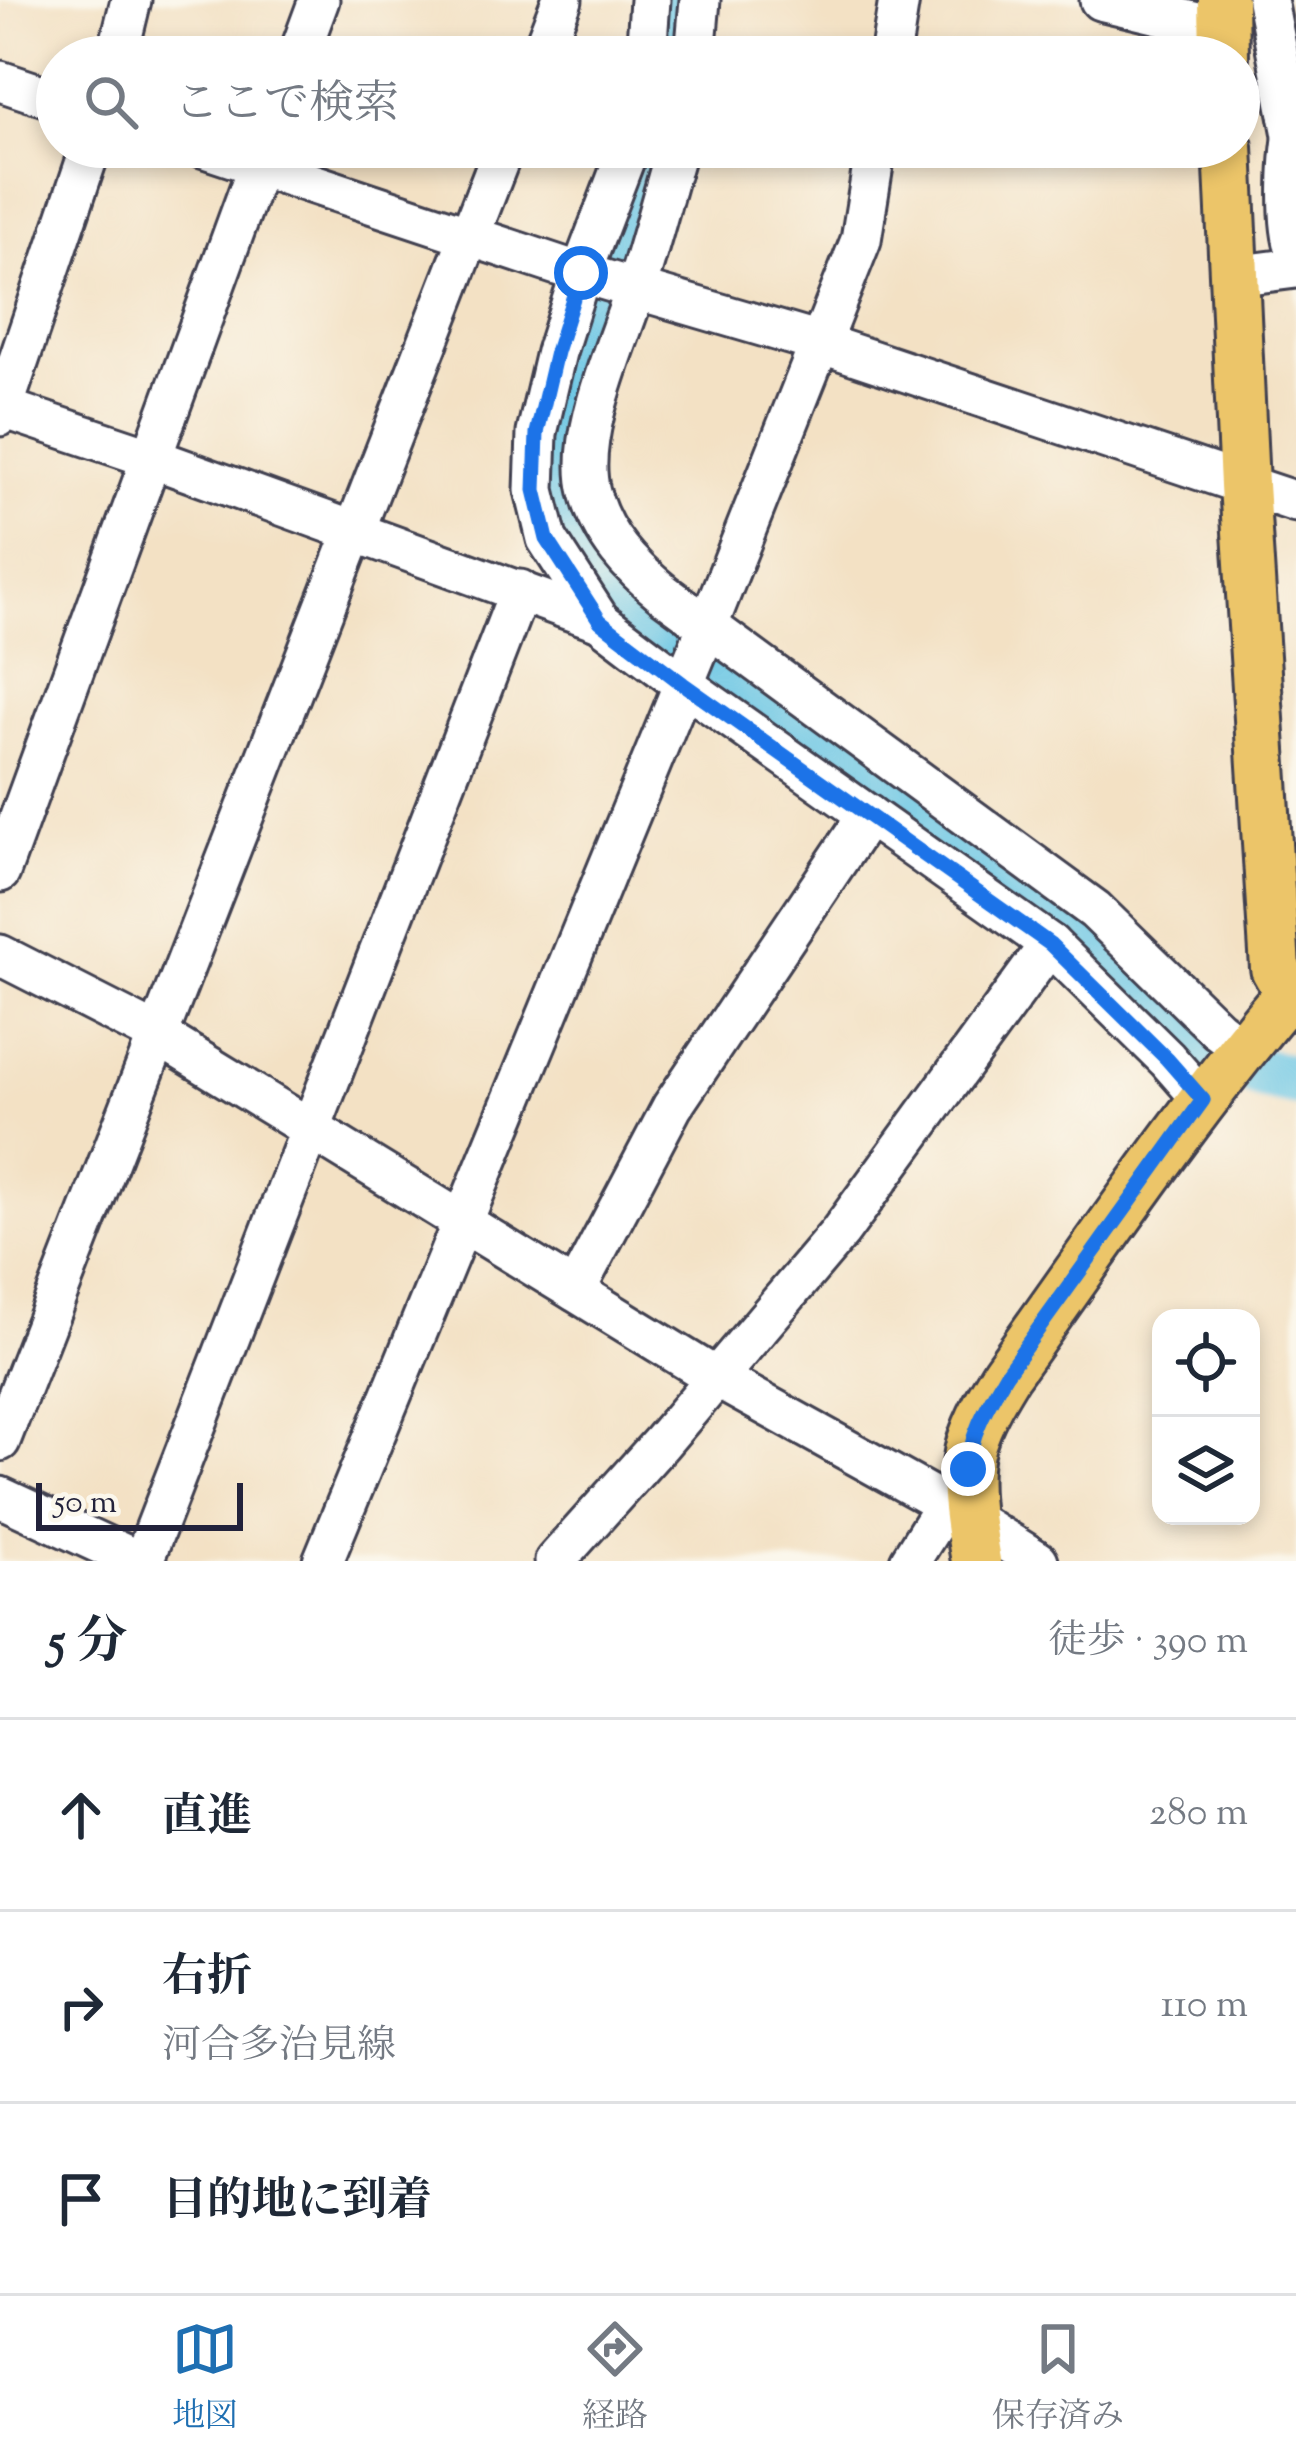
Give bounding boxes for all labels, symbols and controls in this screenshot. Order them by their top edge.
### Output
search box [36,36,1260,168]
icon: search [78,69,144,135]
text: ここで検索 [174,74,399,139]
route start [554,246,608,300]
map controls [1152,1309,1260,1525]
button: locate [1152,1309,1260,1417]
button: layers [1152,1417,1260,1525]
route end [941,1442,995,1496]
scale bar [36,1477,243,1530]
text: 50 m [54,1480,117,1528]
text: 5 分 [48,1608,127,1681]
text: 徒歩 · 390 m [1048,1615,1248,1671]
icon: ahead [48,1782,114,1848]
text: 直進 [162,1787,252,1852]
text: 280 m [1149,1787,1248,1843]
text: 右折 [162,1947,252,2012]
icon: right [48,1974,114,2040]
text: 110 m [1161,1979,1248,2035]
text: 河合多治見線 [162,2020,396,2076]
icon: arrive [48,2166,114,2232]
text: 目的地に到着 [162,2171,432,2236]
tab: 地図 [172,2316,238,2442]
tab: 経路 [582,2316,648,2442]
tab: 保存済み [992,2316,1124,2442]

